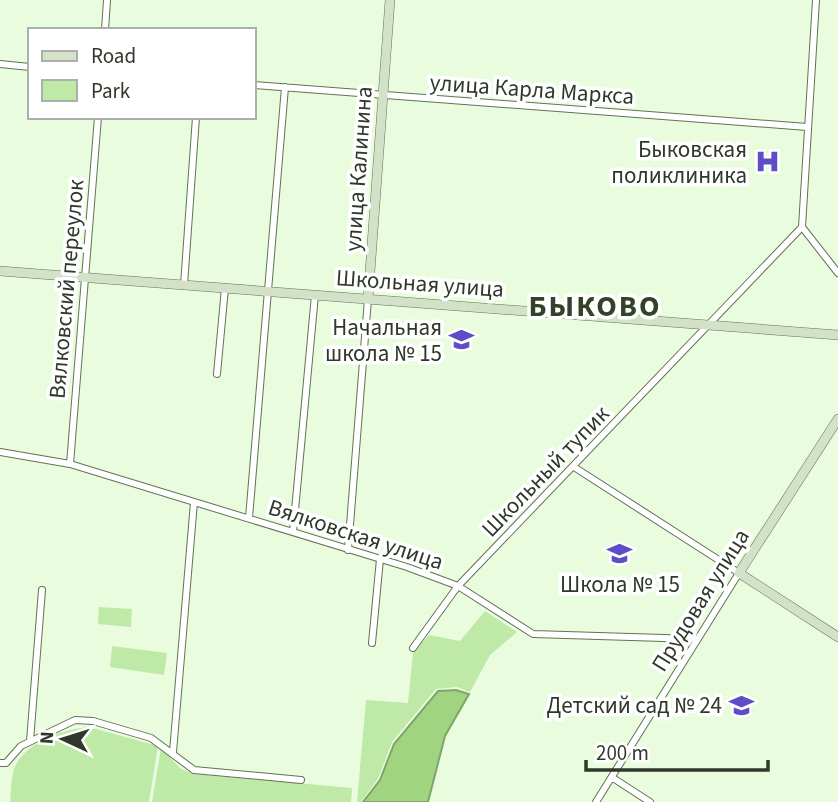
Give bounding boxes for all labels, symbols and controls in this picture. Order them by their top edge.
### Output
legend [28,28,256,119]
text: Road [91,41,136,71]
street label: улица Карла Маркса [429,66,635,113]
text: Park [91,76,131,106]
street label: улица Калинина [336,85,381,253]
place label: Быковская поликлиника [611,133,747,192]
hospital icon: Быковская поликлиника [753,148,781,176]
street label: Вялковский переулок [40,177,93,400]
street label: Школьная улица [335,261,505,306]
district label: БЫКОВО [529,285,661,328]
place label: Начальная школа № 15 [325,311,442,370]
school or university icon: Начальная школа № 15 [448,326,476,354]
street label: Школьный тупик [474,398,617,545]
street label: Вялковская улица [264,491,448,578]
street label: Прудовая улица [643,522,758,678]
school or university icon: Школа № 15 [606,540,634,568]
place label: Школа № 15 [560,568,680,601]
place label: Детский сад № 24 [547,689,722,722]
school or university icon: Детский сад № 24 [728,691,756,719]
north arrow [28,704,98,774]
scale bar [586,728,768,772]
text: N [34,731,61,745]
text: 200 m [596,738,649,768]

